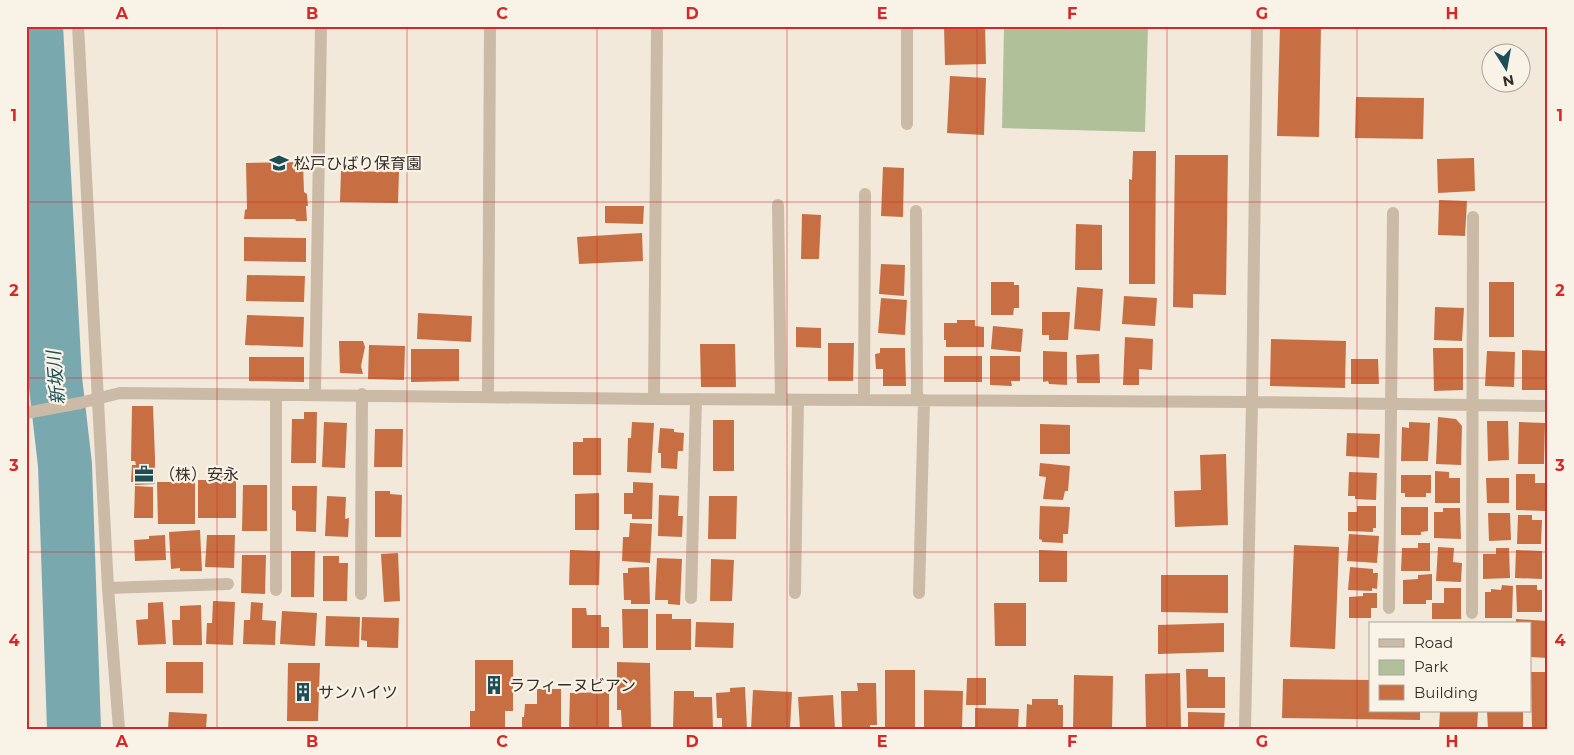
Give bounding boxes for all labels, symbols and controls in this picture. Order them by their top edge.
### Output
text: A [115,4,129,23]
text: B [306,4,318,23]
text: C [496,4,508,23]
text: D [685,4,699,23]
text: E [877,4,887,23]
text: F [1067,4,1077,23]
text: G [1256,4,1268,23]
text: H [1446,4,1458,23]
north arrow [1482,42,1532,92]
text: N [1501,71,1516,91]
text: 1 [11,106,17,125]
text: 1 [1557,106,1563,125]
school or university icon: 松戸ひばり保育園 [268,152,290,174]
place label: 松戸ひばり保育園 [294,154,422,173]
text: 2 [9,281,19,300]
text: 2 [1555,281,1565,300]
water label: 新坂川 [43,348,69,406]
text: 3 [8,456,19,475]
text: 3 [1554,456,1565,475]
office icon: （株）安永 [133,463,155,485]
place label: （株）安永 [159,465,239,484]
legend [1369,622,1532,712]
text: 4 [8,631,20,650]
text: 4 [1554,631,1566,650]
text: Road [1414,633,1453,652]
text: Park [1414,657,1448,676]
building icon: ラフィーヌビアン [483,674,505,696]
place label: ラフィーヌビアン [509,676,636,695]
building icon: サンハイツ [292,681,314,703]
place label: サンハイツ [318,683,398,702]
text: Building [1414,683,1478,702]
text: A [115,732,129,751]
text: B [306,732,318,751]
text: C [496,732,508,751]
text: D [685,732,699,751]
text: E [877,732,887,751]
text: F [1067,732,1077,751]
text: G [1256,732,1268,751]
text: H [1446,732,1458,751]

